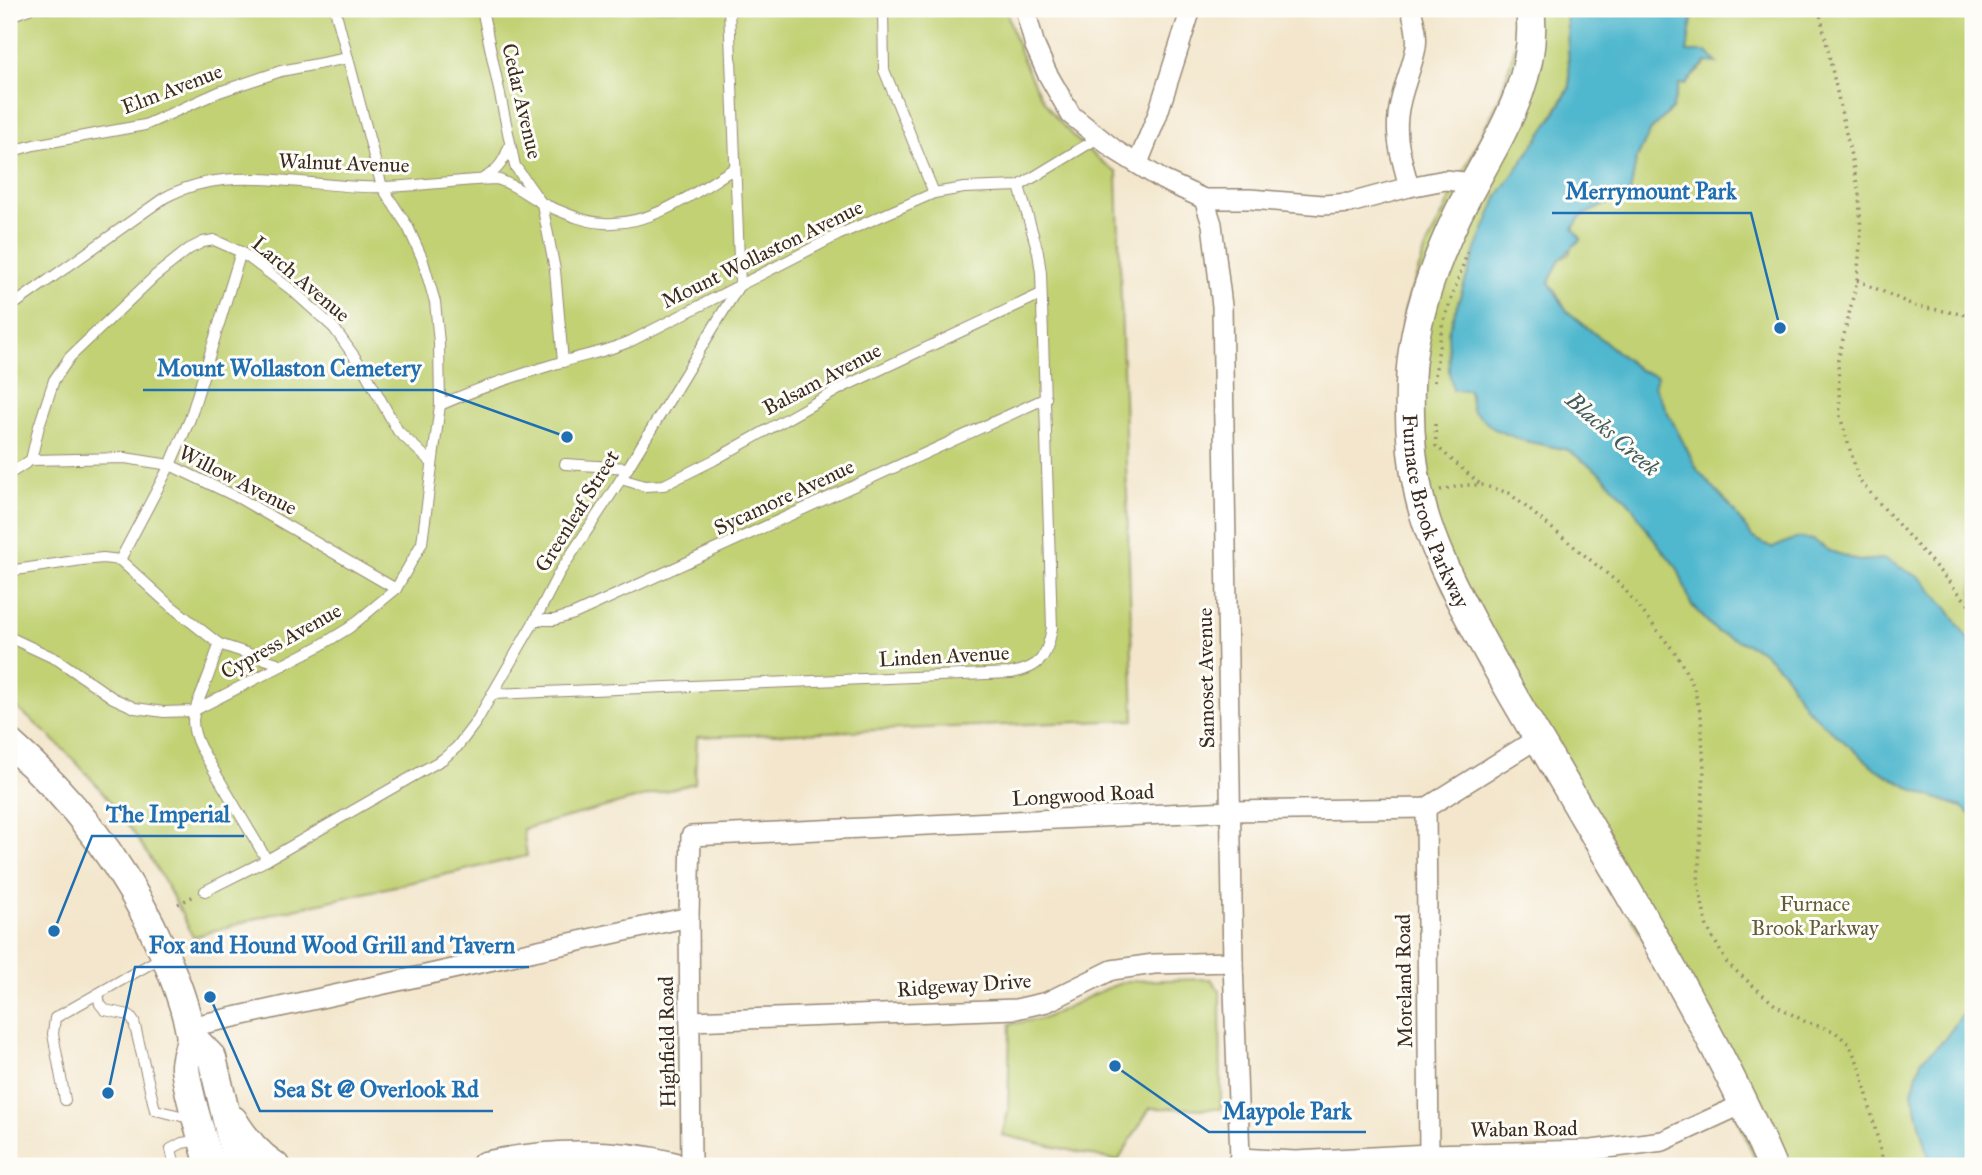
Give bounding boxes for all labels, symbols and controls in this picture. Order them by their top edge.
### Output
street label: Cedar Avenue [496,41,548,162]
street label: Elm Avenue [118,58,226,120]
street label: Walnut Avenue [278,148,410,178]
callout: Merrymount Park [1552,169,1751,213]
text: Merrymount Park [1565,177,1738,206]
street label: Mount Wollaston Avenue [657,194,867,314]
street label: Larch Avenue [247,230,356,328]
street label: Balsam Avenue [758,337,886,421]
callout: Mount Wollaston Cemetery [143,346,436,390]
text: Mount Wollaston Cemetery [157,354,422,383]
water label: Blacks Creek [1560,385,1666,482]
street label: Furnace Brook Parkway [1397,413,1476,614]
street label: Willow Avenue [175,439,302,521]
street label: Greenleaf Street [529,445,625,577]
street label: Sycamore Avenue [710,453,858,541]
street label: Cypress Avenue [216,597,346,685]
street label: Samoset Avenue [1192,607,1220,749]
street label: Linden Avenue [878,640,1010,672]
street label: Longwood Road [1011,778,1155,812]
callout: The Imperial [92,792,244,836]
text: The Imperial [105,800,231,829]
park label: Furnace Brook Parkway [1751,891,1880,941]
street label: Moreland Road [1390,913,1418,1048]
callout: Fox and Hound Wood Grill and Tavern [135,923,529,967]
text: Fox and Hound Wood Grill and Tavern [149,931,516,959]
street label: Ridgeway Drive [896,967,1032,1003]
street label: Highfield Road [653,975,681,1108]
callout: Sea St @ Overlook Rd [260,1067,493,1111]
text: Sea St @ Overlook Rd [273,1075,479,1103]
callout: Maypole Park [1209,1088,1366,1132]
text: Maypole Park [1222,1097,1353,1126]
street label: Waban Road [1470,1115,1578,1143]

